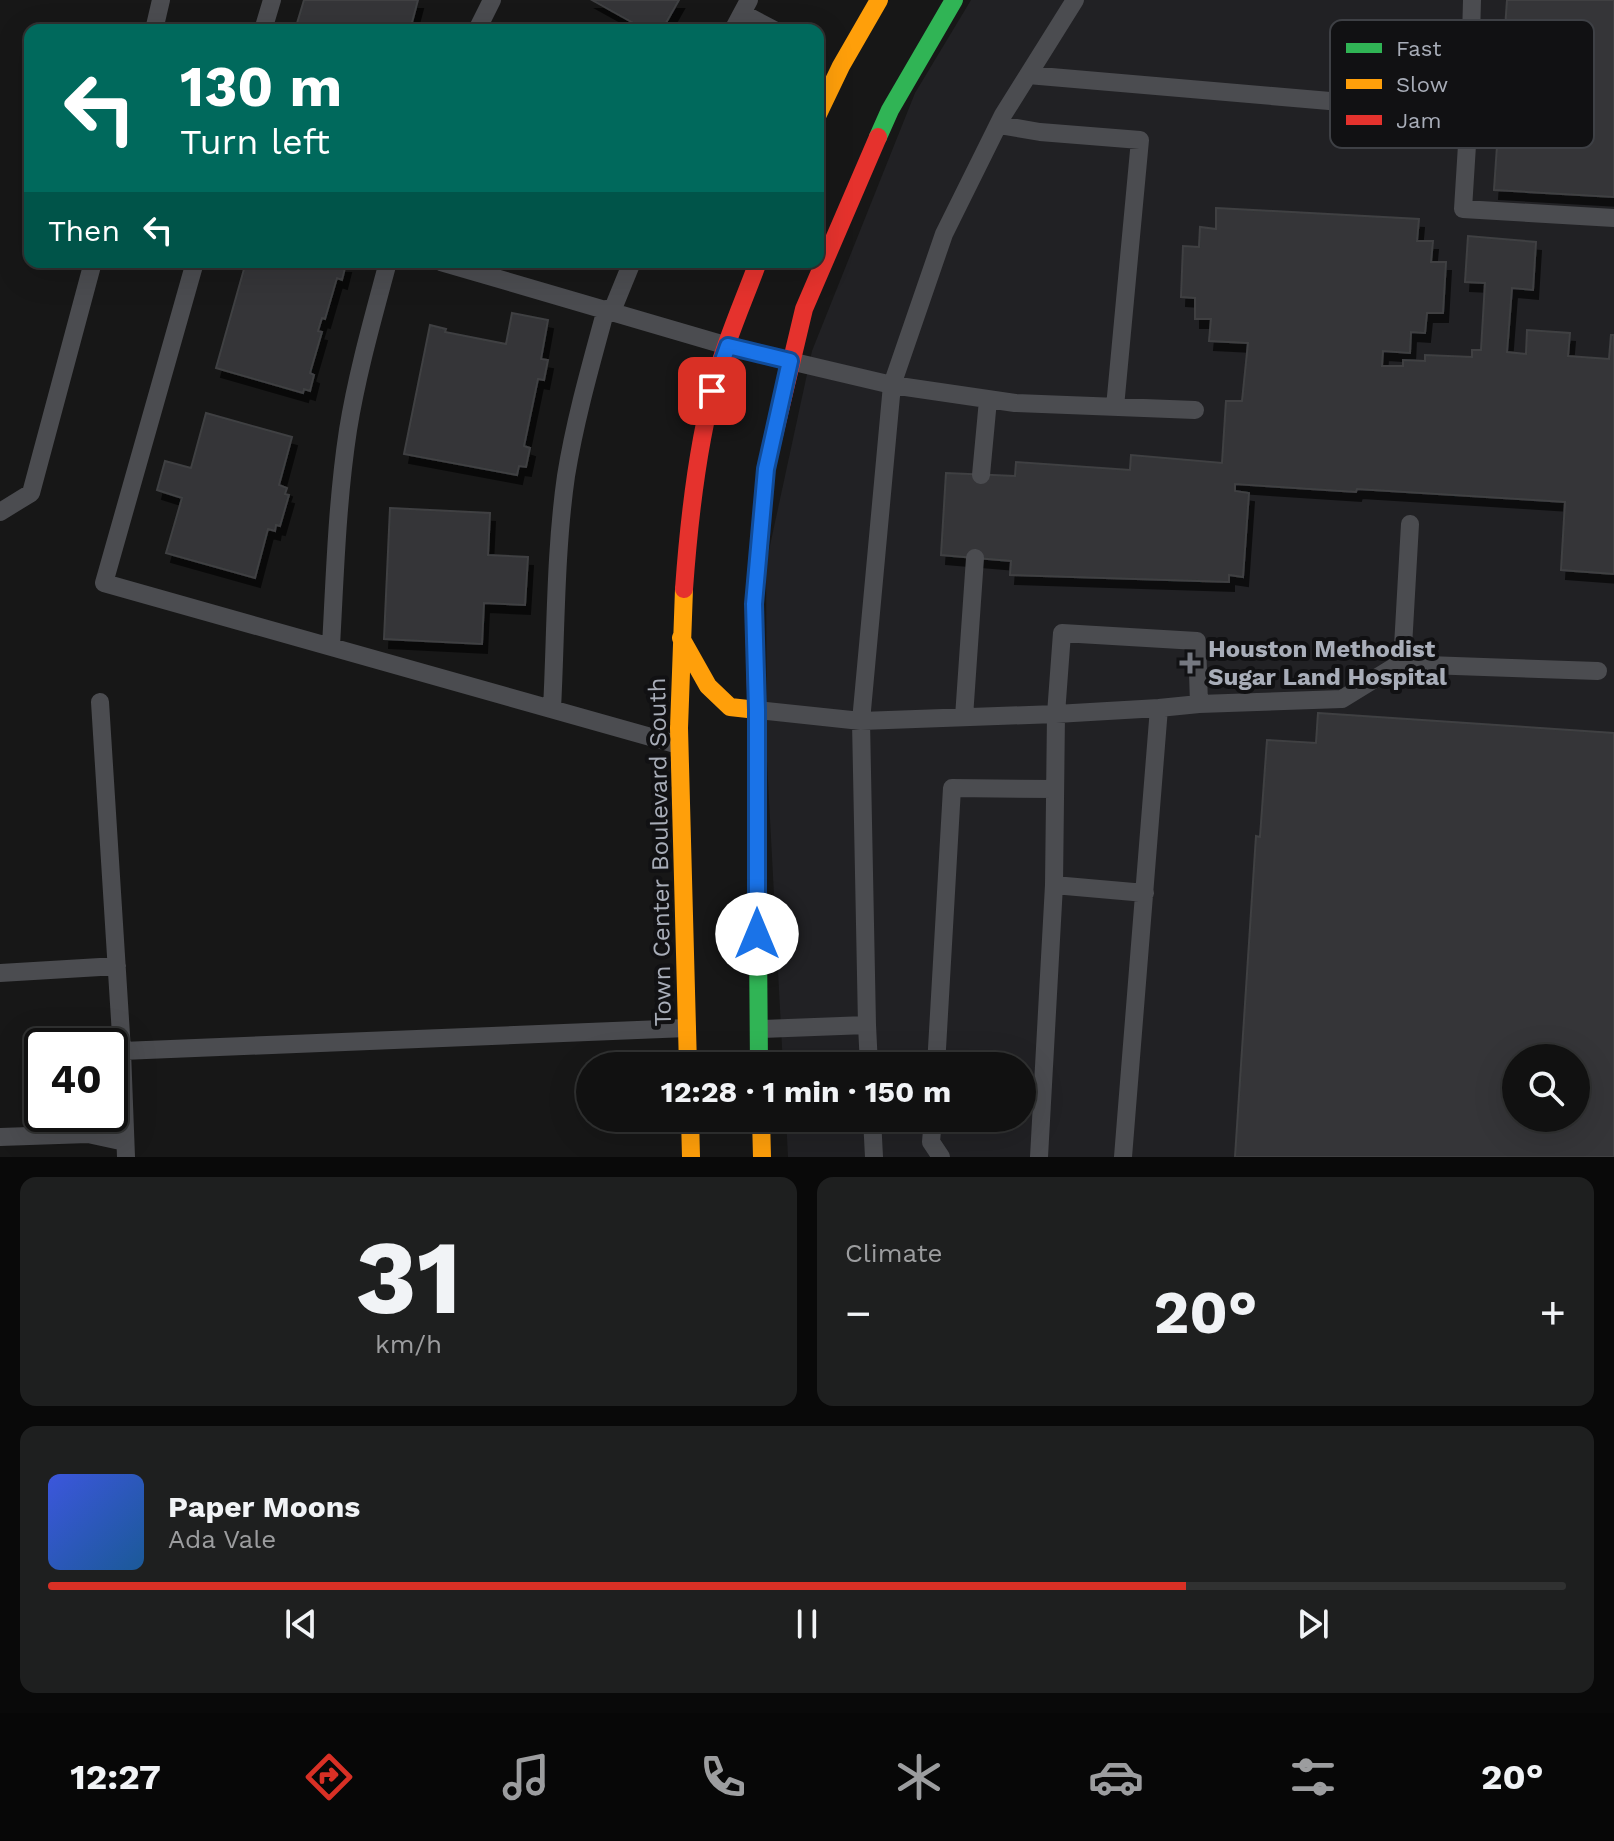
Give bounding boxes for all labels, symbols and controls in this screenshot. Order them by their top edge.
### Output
legend [1330,20,1594,148]
text: Fast [1396,36,1442,61]
text: 130 m [180,54,342,120]
icon: left [48,56,152,160]
text: Slow [1396,72,1448,97]
text: Jam [1396,108,1441,133]
text: Turn left [180,121,330,163]
icon: left [136,208,180,252]
text: Then [48,213,120,248]
pin [678,357,746,425]
icon: arrive [690,369,734,413]
place label: Houston Methodist Sugar Land Hospital [1208,635,1447,691]
marker: Houston Methodist Sugar Land Hospital [1179,652,1201,674]
street label: Town Center Boulevard South [643,677,677,1027]
position arrow [715,892,799,976]
speed limit sign: 40 [24,1028,128,1132]
map controls [1502,1044,1590,1132]
button: search [1502,1044,1590,1132]
text: 12:28 · 1 min · 150 m [661,1074,951,1109]
text: 31 [355,1216,462,1338]
text: Climate [845,1238,943,1268]
text: 20° [1153,1277,1258,1348]
text: − [845,1287,872,1339]
text: + [1539,1287,1566,1339]
text: km/h [375,1329,442,1359]
text: Paper Moons [168,1489,360,1524]
text: Ada Vale [168,1524,276,1554]
icon: previous [279,1602,323,1646]
icon: pause [785,1602,829,1646]
icon: next [1291,1602,1335,1646]
icon: directions [301,1749,357,1805]
icon: music [498,1749,554,1805]
icon: phone [695,1749,751,1805]
icon: climate [891,1749,947,1805]
icon: car [1088,1749,1144,1805]
icon: filters [1285,1749,1341,1805]
text: 12:27 [70,1756,161,1798]
text: 20° [1481,1756,1544,1798]

